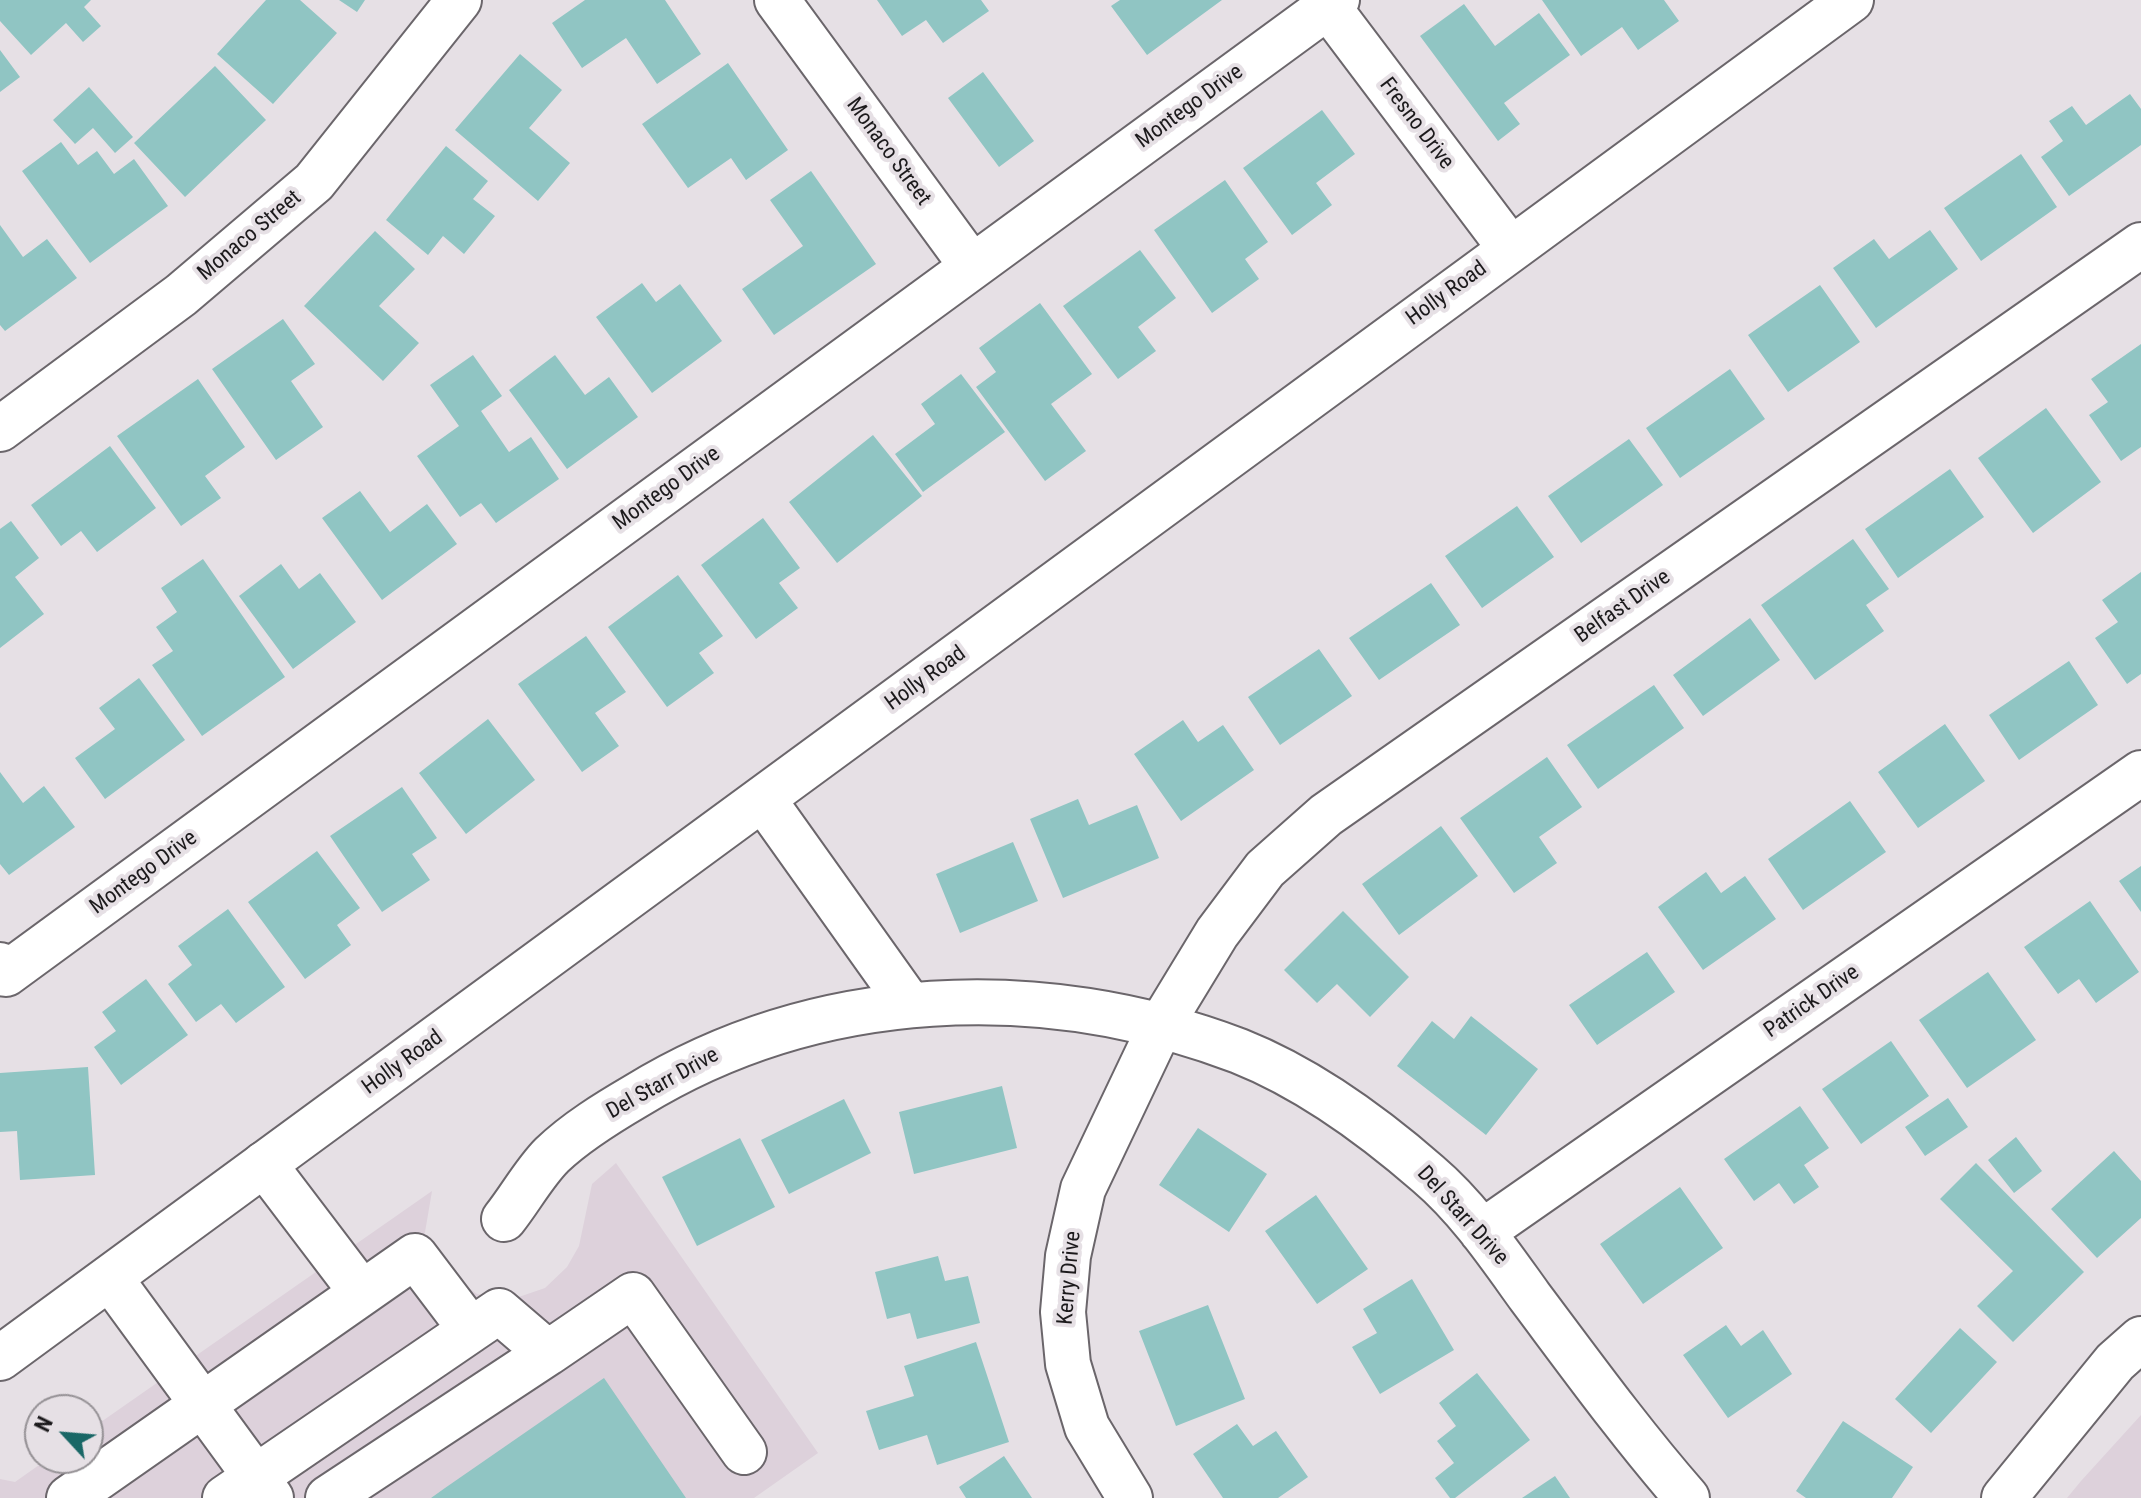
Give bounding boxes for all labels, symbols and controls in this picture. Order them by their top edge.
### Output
street label: Montego Drive [1131,59,1249,155]
street label: Fresno Drive [1373,73,1459,175]
street label: Monaco Street [840,93,936,211]
street label: Monaco Street [193,185,307,287]
street label: Holly Road [1402,256,1492,332]
street label: Montego Drive [608,441,726,537]
street label: Belfast Drive [1570,565,1676,649]
street label: Holly Road [881,641,971,717]
street label: Montego Drive [85,825,203,921]
street label: Patrick Drive [1759,960,1865,1044]
street label: Holly Road [358,1025,448,1101]
street label: Del Starr Drive [602,1042,724,1126]
street label: Del Starr Drive [1411,1161,1513,1271]
street label: Kerry Drive [1053,1230,1087,1326]
north arrow [24,1394,104,1474]
text: N [30,1413,58,1436]

